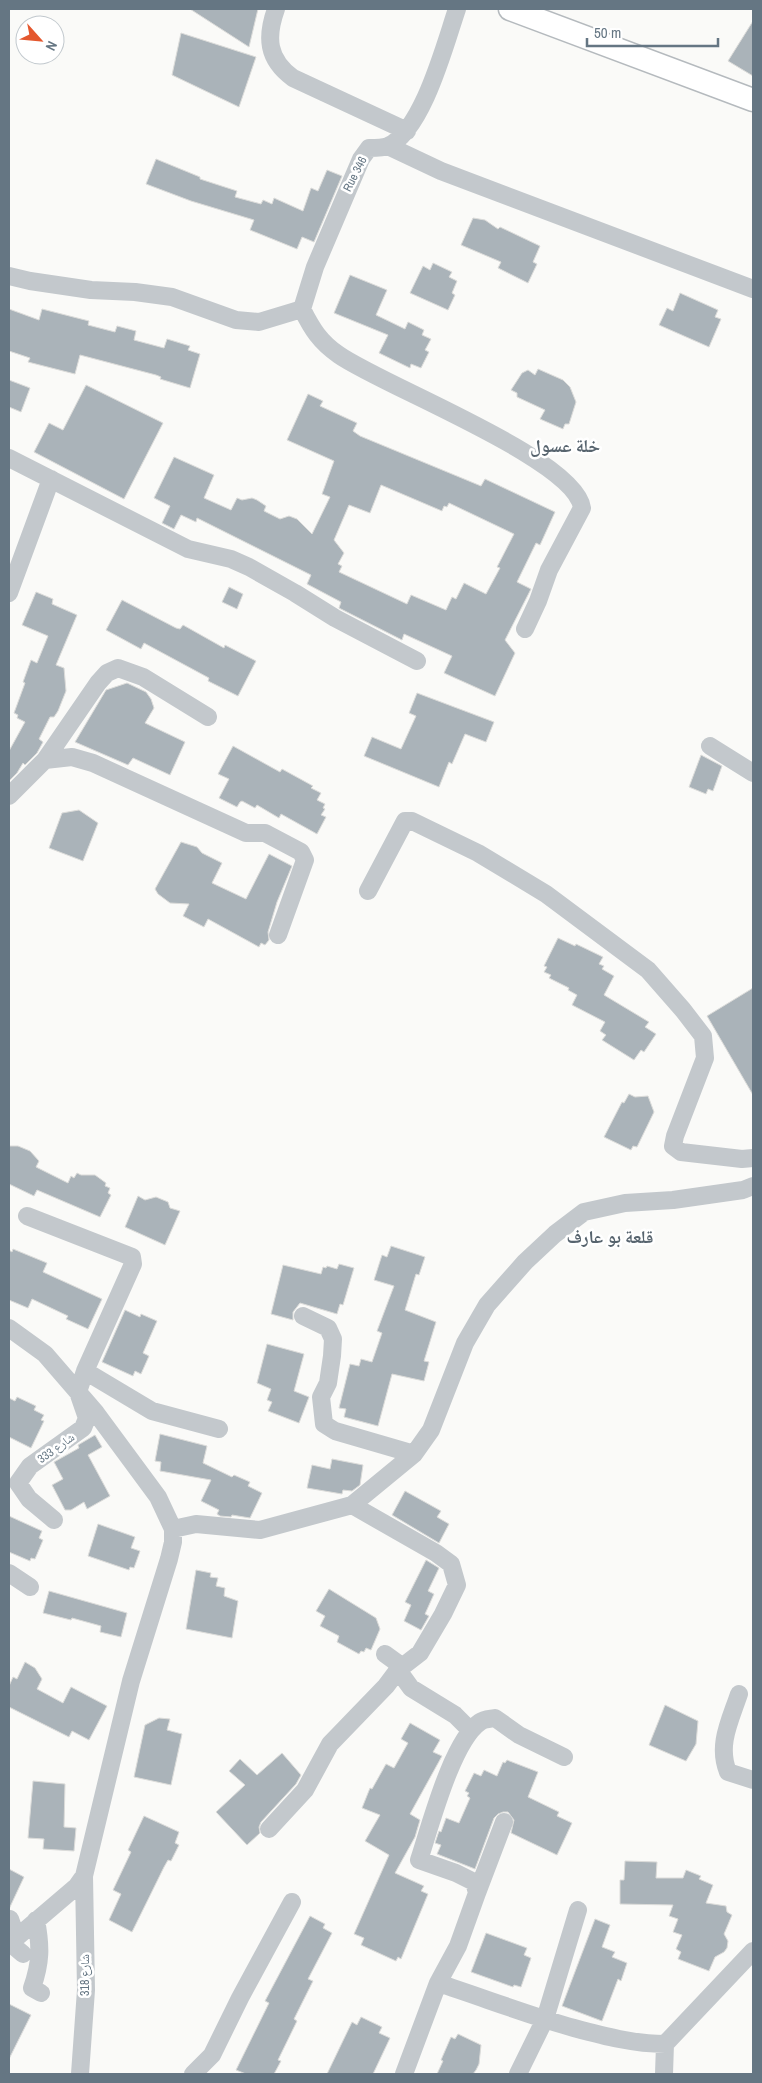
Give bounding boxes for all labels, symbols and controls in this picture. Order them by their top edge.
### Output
north arrow [15,15,65,65]
scale bar [587,15,718,47]
text: 50 m [594,22,621,43]
text: N [42,38,61,54]
street label: Rue 346 [339,154,371,194]
district label: خلة عسول [530,433,600,458]
district label: قلعة بو عارف [566,1224,654,1249]
street label: شارع 333 [34,1429,78,1467]
street label: شارع 318 [77,1954,93,1996]

